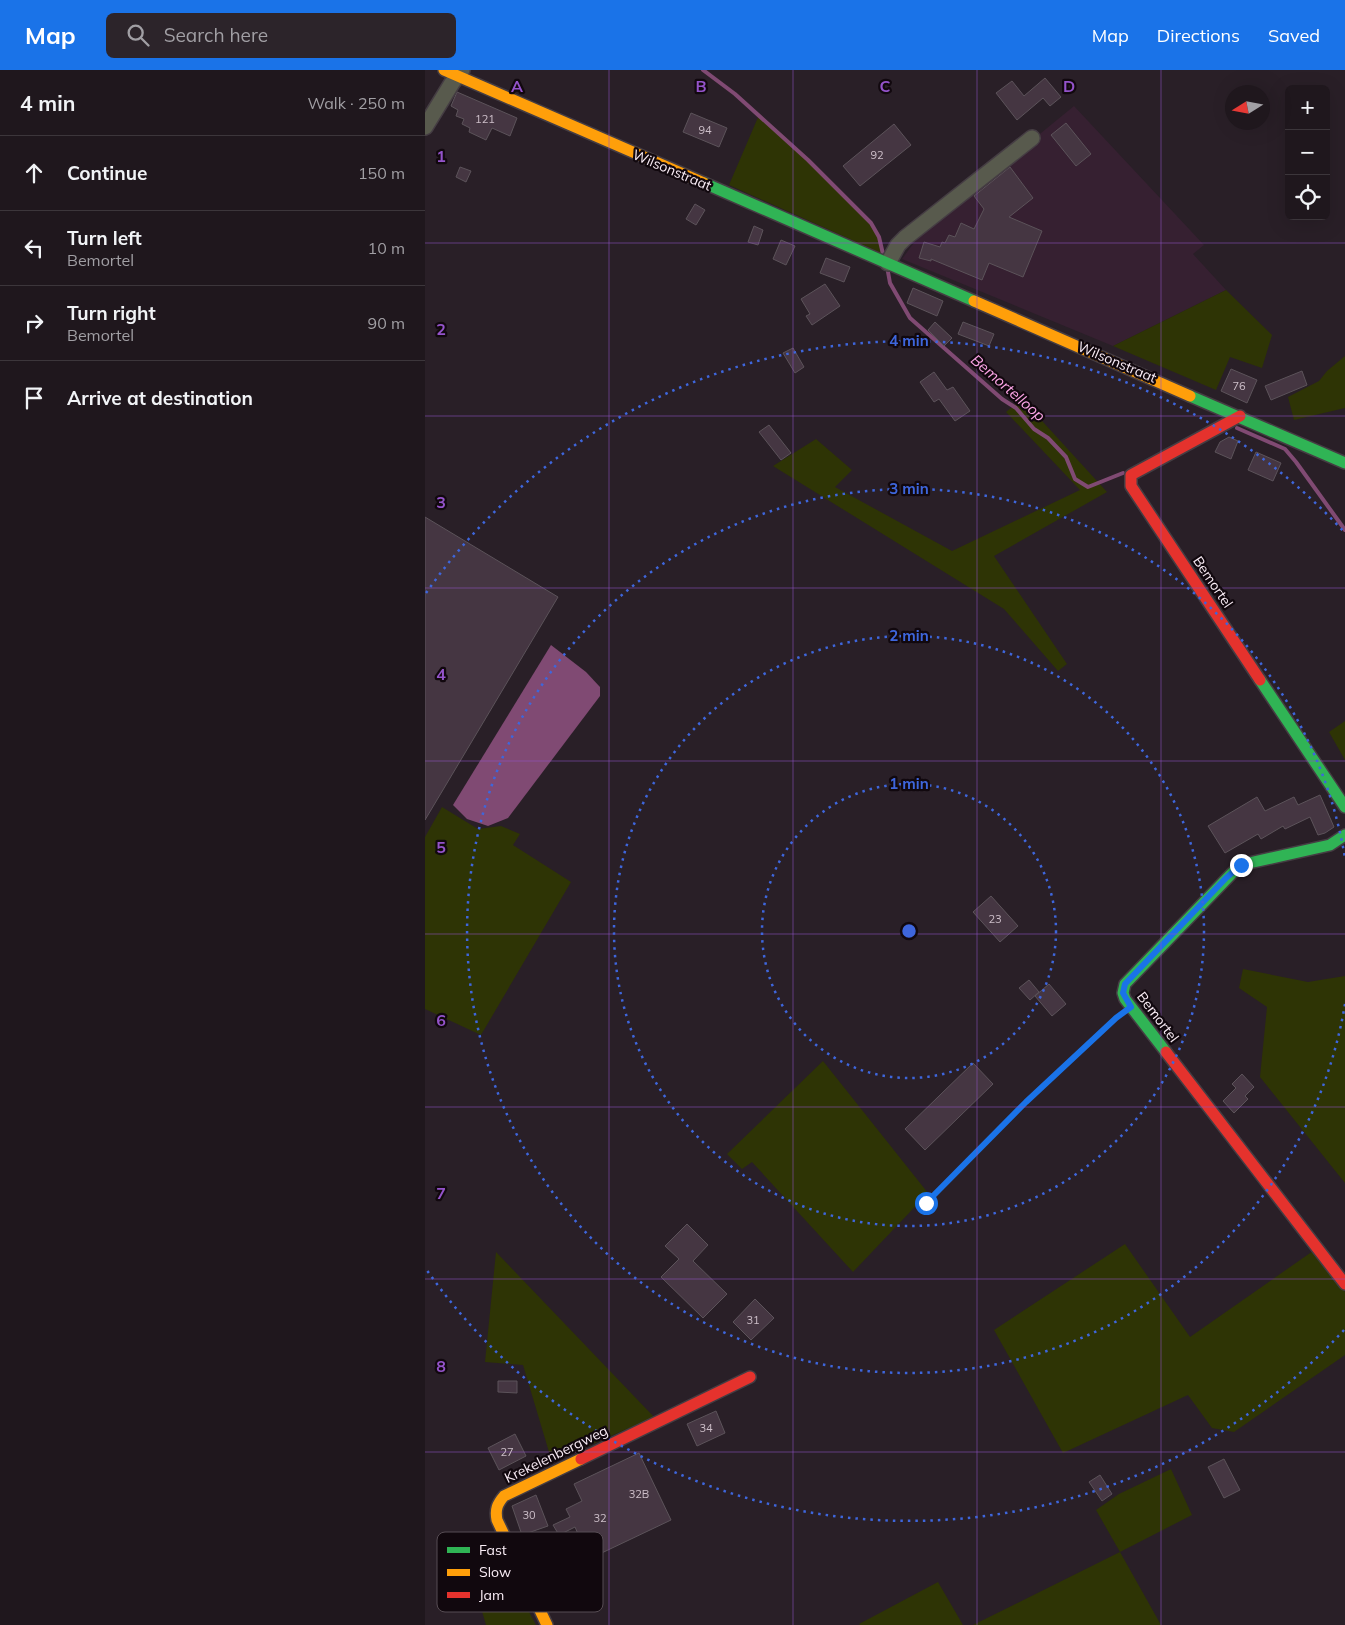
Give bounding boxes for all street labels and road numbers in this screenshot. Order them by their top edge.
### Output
street label: Wilsonstraat [630,145,714,195]
street label: Wilsonstraat [1075,337,1159,387]
street label: Bemortel [1189,553,1237,611]
street label: Bemortel [1133,988,1183,1046]
street label: Krekelenbergweg [501,1421,611,1487]

